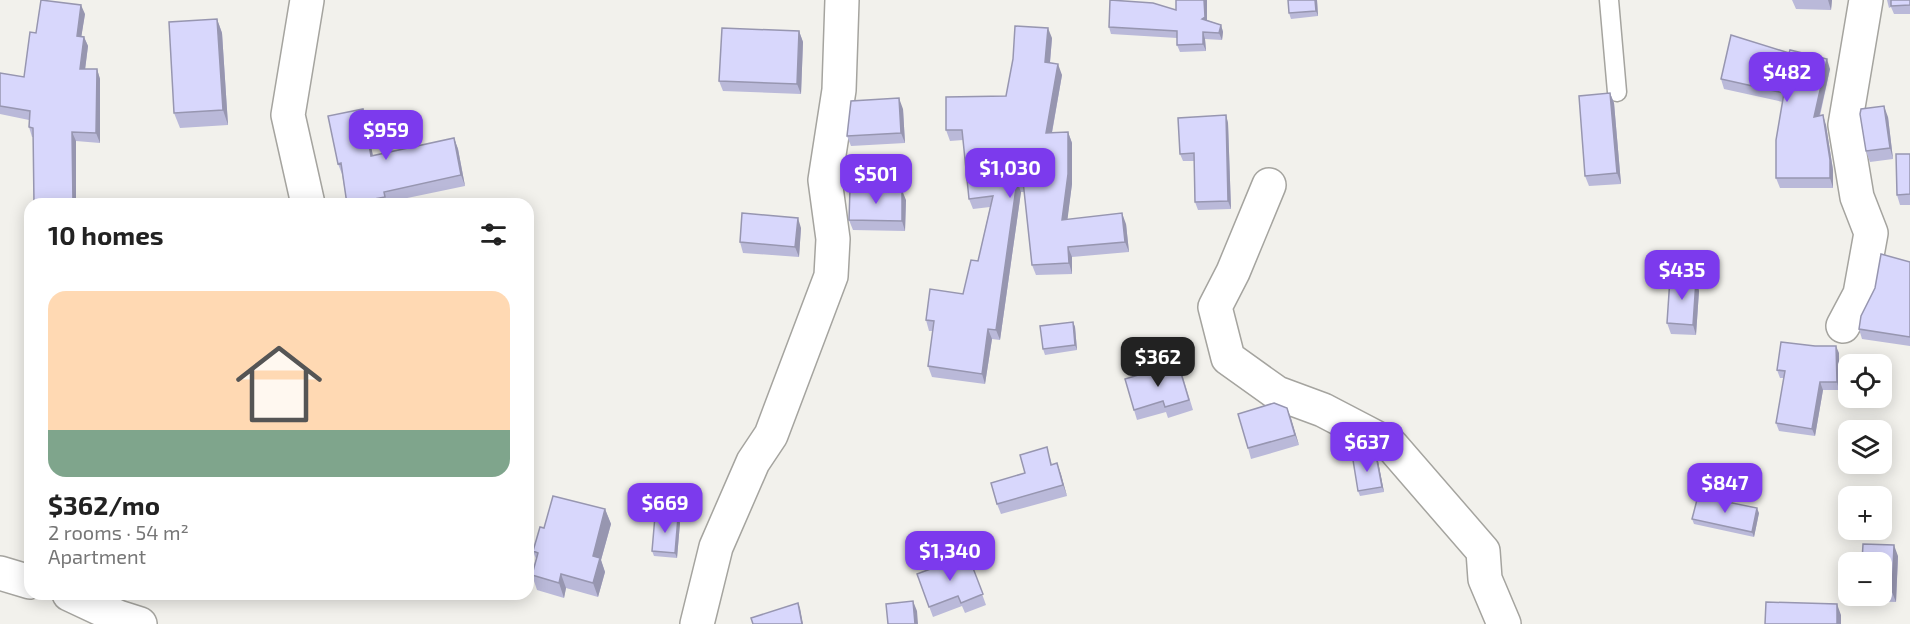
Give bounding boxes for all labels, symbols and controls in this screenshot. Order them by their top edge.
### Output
pin: $482 [1751,52,1823,103]
text: $482 [1763,59,1811,83]
pin: $959 [350,110,422,161]
text: $959 [363,117,409,141]
pin: $1,030 [961,148,1059,199]
pin: $501 [840,154,912,205]
text: $1,030 [979,155,1041,179]
text: $501 [854,161,898,185]
icon: filters [477,218,510,251]
text: 10 homes [48,219,164,250]
pin: $435 [1646,250,1718,301]
text: $435 [1659,257,1705,281]
icon: home [225,330,333,438]
pin: $362 [1122,337,1194,388]
text: $362 [1135,344,1181,368]
map controls [1838,354,1892,606]
button: locate [1838,354,1892,408]
button: layers [1838,420,1892,474]
pin: $637 [1331,422,1403,473]
text: $637 [1344,429,1390,453]
pin: $847 [1689,463,1761,514]
text: $847 [1701,470,1749,494]
pin: $669 [629,483,701,534]
button: + [1838,486,1892,540]
text: $362/mo [48,489,160,520]
text: $669 [642,490,689,514]
text: 2 rooms · 54 m² [48,520,189,544]
pin: $1,340 [901,531,999,582]
text: $1,340 [919,538,981,562]
text: Apartment [48,544,146,568]
button: − [1838,552,1892,606]

